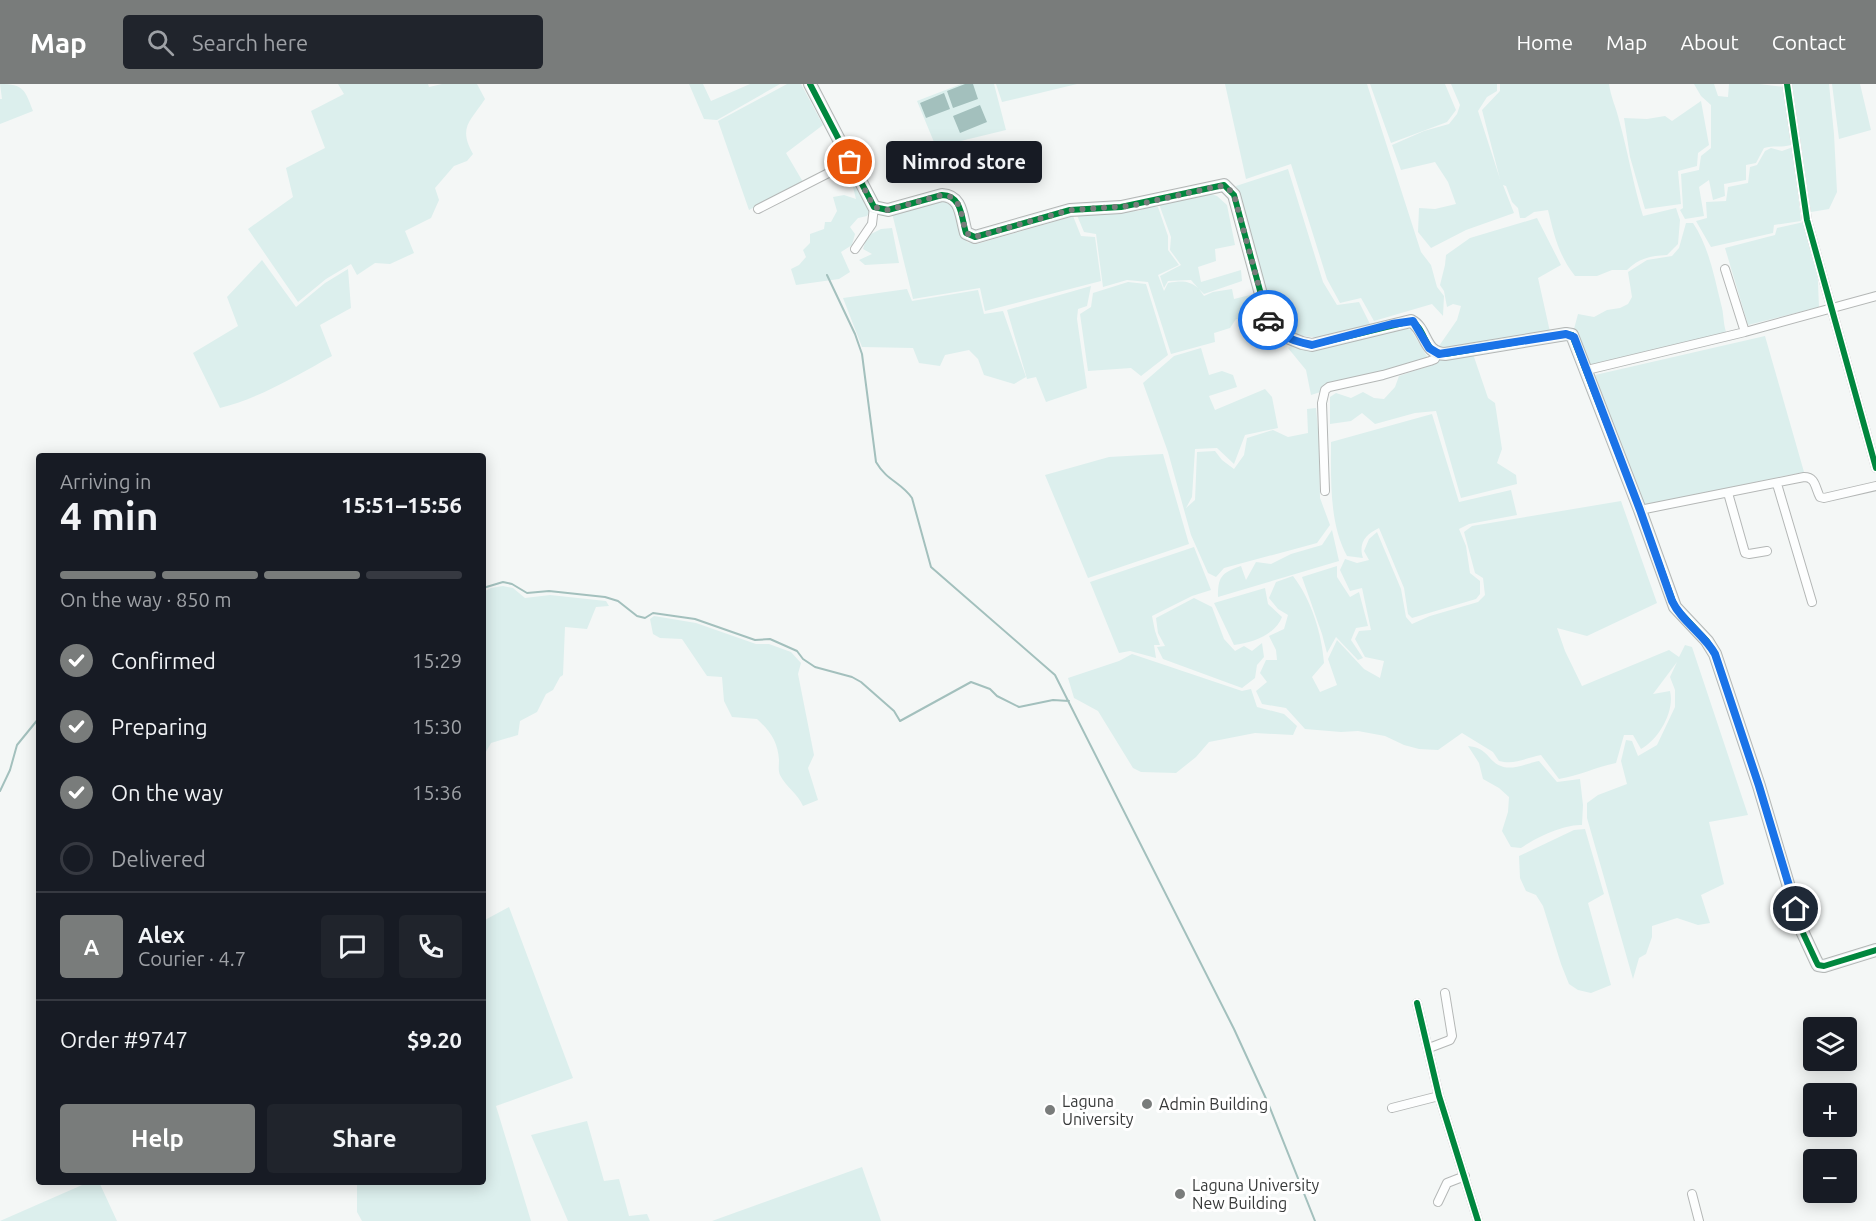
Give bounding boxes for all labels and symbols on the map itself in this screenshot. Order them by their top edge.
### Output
pin [824,136,875,187]
callout: Nimrod store [886,141,1042,183]
courier [1238,290,1298,350]
pin [1770,883,1821,934]
place label: Laguna University [1062,1092,1134,1128]
place label: Admin Building [1159,1095,1268,1113]
marker: Admin Building [1140,1097,1154,1111]
marker: Laguna University [1043,1103,1057,1117]
place label: Laguna University New Building [1192,1176,1319,1212]
marker: Laguna University New Building [1173,1187,1187,1201]

